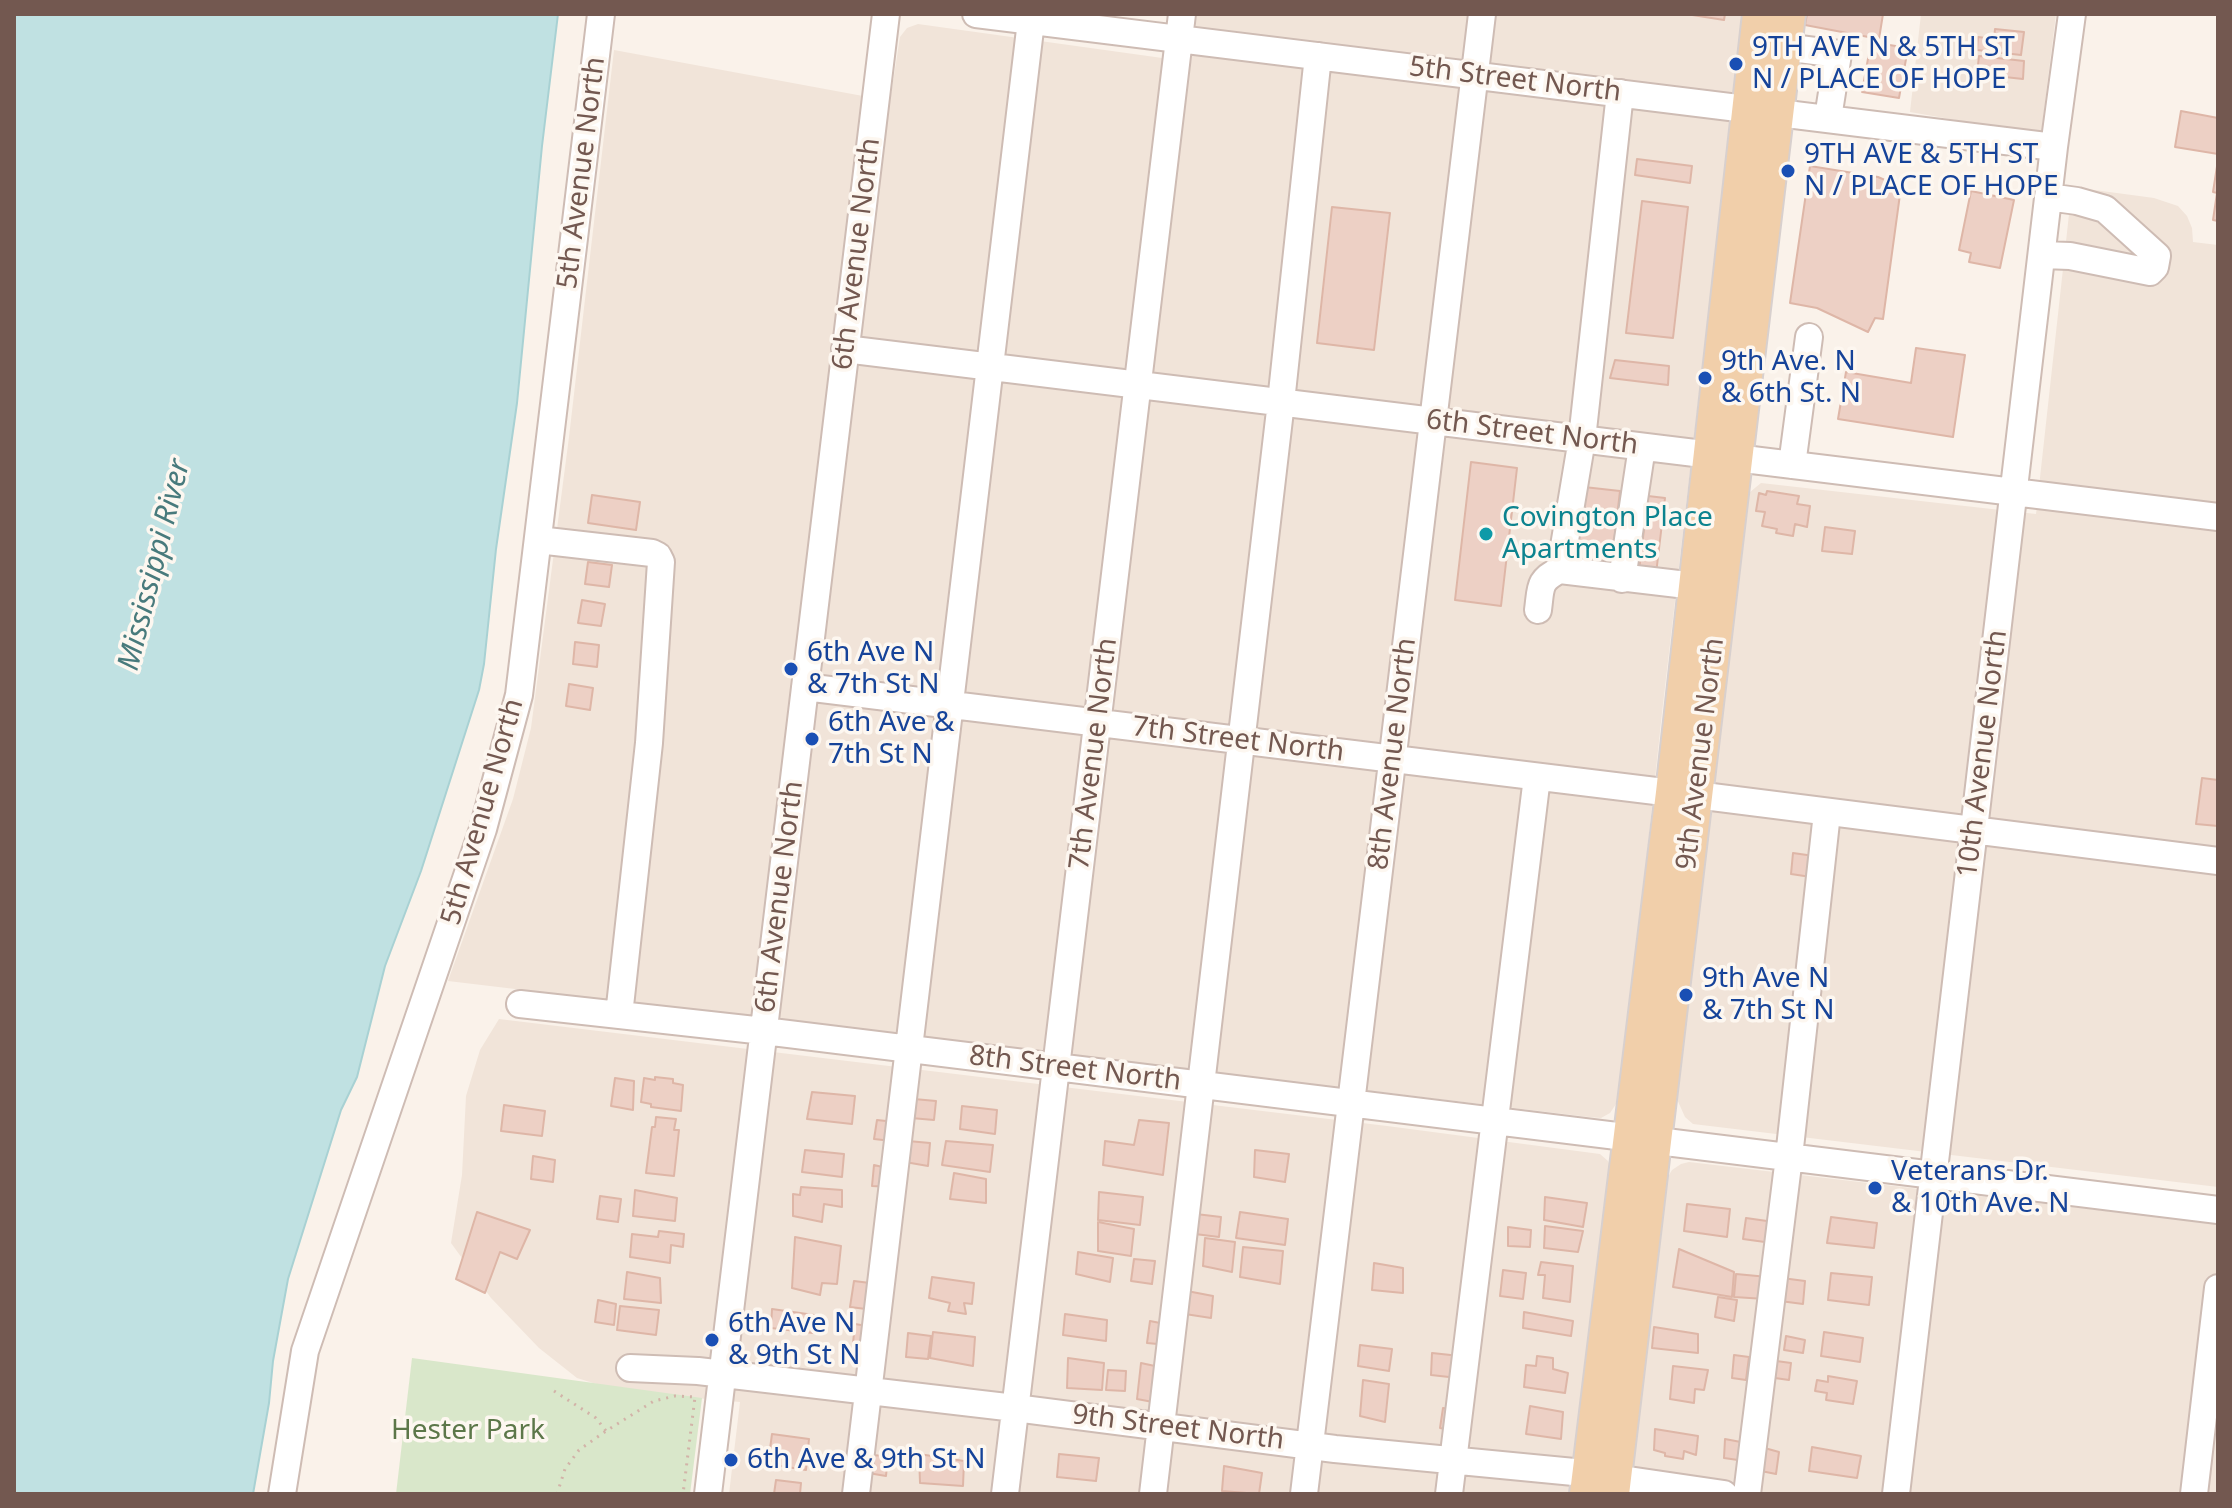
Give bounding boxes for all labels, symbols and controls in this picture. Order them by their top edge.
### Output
place label: 9TH AVE N & 5TH ST N / PLACE OF HOPE [1752,31,2015,97]
street label: 5th Street North [1407,50,1623,110]
street label: 5th Avenue North [551,55,613,291]
marker: 9TH AVE N & 5TH ST N / PLACE OF HOPE [1727,55,1745,73]
street label: 6th Avenue North [826,136,888,372]
place label: 9TH AVE & 5TH ST N / PLACE OF HOPE [1804,138,2059,204]
marker: 9TH AVE & 5TH ST N / PLACE OF HOPE [1779,162,1797,180]
place label: 9th Ave. N & 6th St. N [1721,345,1861,411]
marker: 9th Ave. N & 6th St. N [1696,369,1714,387]
street label: 6th Street North [1424,403,1640,463]
water label: Mississippi River [111,456,199,674]
place label: Covington Place Apartments [1502,501,1713,567]
marker: Covington Place Apartments [1477,525,1495,543]
street label: 10th Avenue North [1951,628,2015,880]
place label: 6th Ave N & 7th St N [807,636,940,702]
street label: 7th Avenue North [1063,636,1125,872]
street label: 8th Avenue North [1362,636,1424,872]
street label: 9th Avenue North [1670,636,1732,872]
marker: 6th Ave N & 7th St N [782,660,800,678]
street label: 5th Avenue North [435,695,531,929]
place label: 6th Ave & 7th St N [828,706,954,772]
street label: 7th Street North [1130,710,1346,770]
marker: 6th Ave & 7th St N [803,730,821,748]
street label: 6th Avenue North [749,779,811,1015]
place label: 9th Ave N & 7th St N [1702,962,1835,1028]
marker: 9th Ave N & 7th St N [1677,986,1695,1004]
street label: 8th Street North [967,1039,1183,1099]
place label: Veterans Dr. & 10th Ave. N [1891,1155,2069,1221]
marker: Veterans Dr. & 10th Ave. N [1866,1179,1884,1197]
place label: 6th Ave N & 9th St N [728,1307,861,1373]
marker: 6th Ave N & 9th St N [703,1331,721,1349]
street label: 9th Street North [1070,1398,1286,1458]
park label: Hester Park [391,1414,545,1448]
place label: 6th Ave & 9th St N [747,1443,985,1477]
marker: 6th Ave & 9th St N [722,1451,740,1469]

